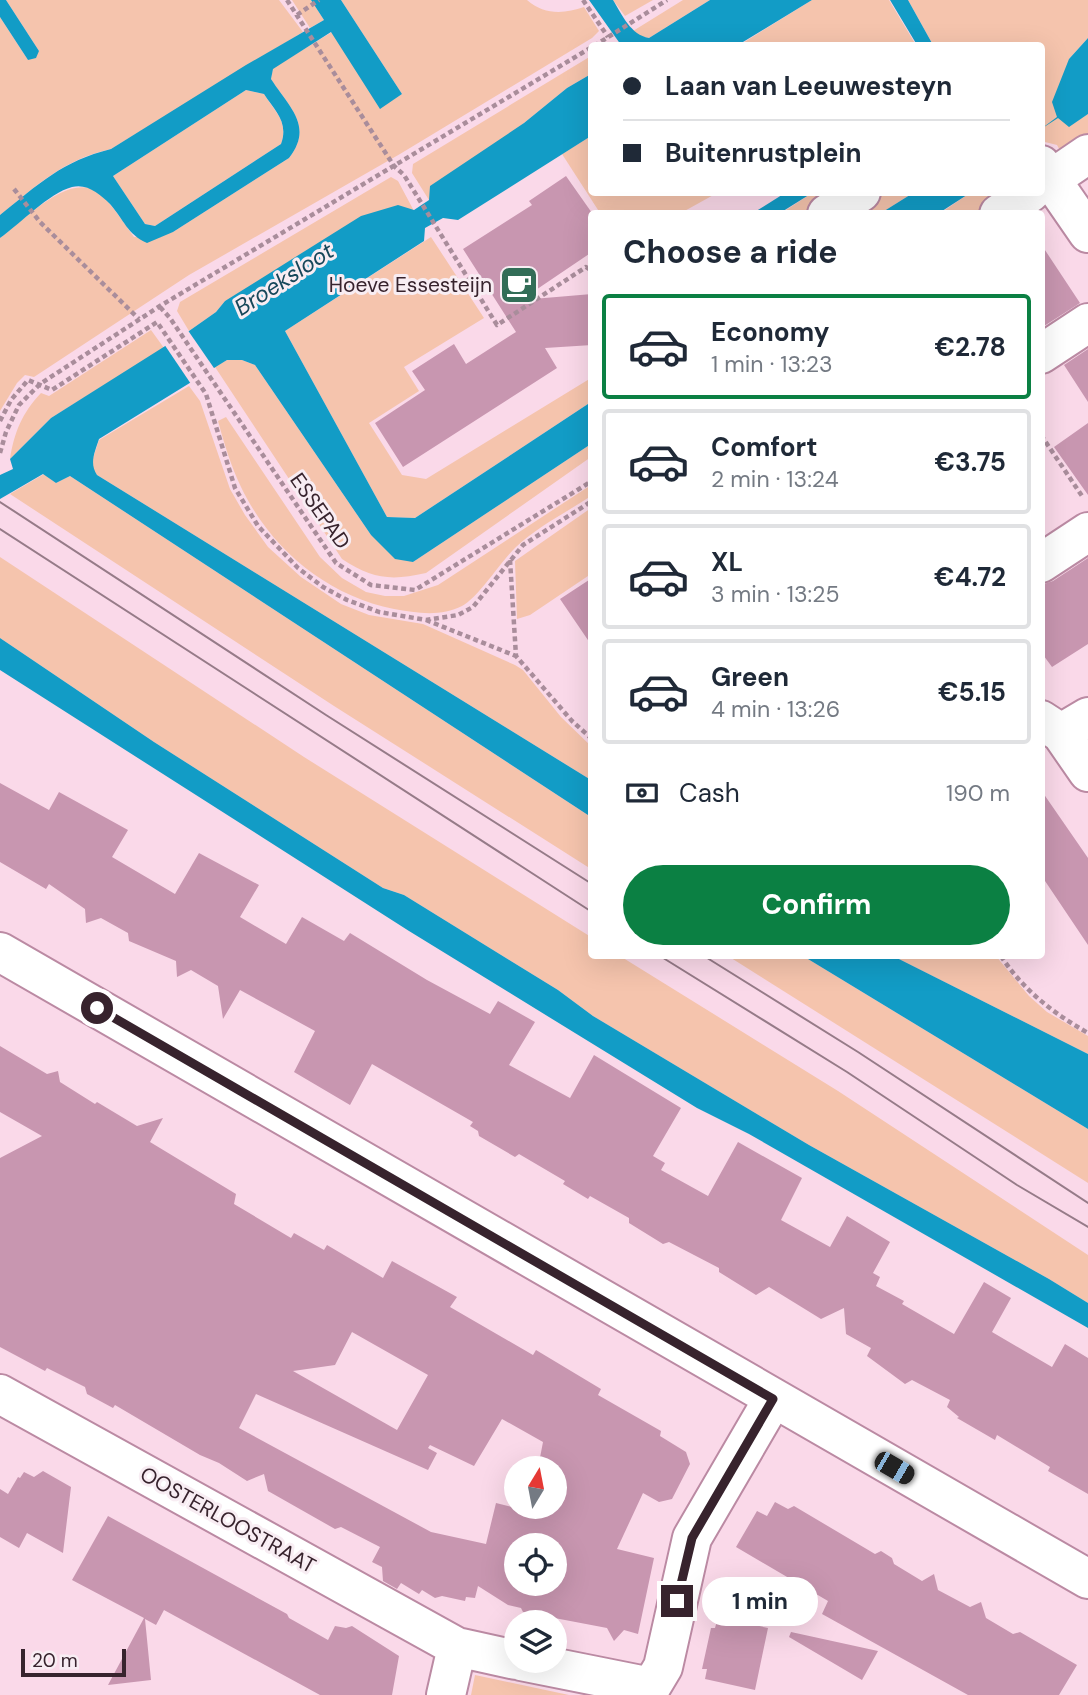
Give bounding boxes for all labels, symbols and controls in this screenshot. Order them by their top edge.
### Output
text: Laan van Leeuwesteyn [665,69,952,103]
text: Buitenrustplein [665,136,862,170]
text: Choose a ride [623,231,838,273]
water label: Broeksloot [228,236,340,322]
cafe icon: Hoeve Essesteijn [498,264,540,306]
place label: Hoeve Essesteijn [329,271,492,299]
icon: car [627,315,690,378]
text: Economy [711,315,829,349]
text: €2.78 [934,330,1006,364]
text: 1 min · 13:23 [711,349,833,379]
icon: car [627,430,690,493]
text: Comfort [711,430,817,464]
text: €3.75 [934,445,1006,479]
text: 2 min · 13:24 [711,464,839,494]
street label: ESSEPAD [284,467,356,555]
icon: car [627,545,690,608]
text: XL [711,545,743,579]
text: €4.72 [934,560,1006,594]
text: 3 min · 13:25 [711,579,839,609]
icon: car [627,660,690,723]
text: Green [711,660,789,694]
text: €5.15 [938,675,1006,709]
text: 4 min · 13:26 [711,694,840,724]
icon: cash [623,774,661,812]
text: Cash [679,776,740,810]
text: 190 m [946,778,1010,808]
button: Confirm [623,865,1010,945]
route start [81,992,113,1024]
car [871,1448,918,1488]
north arrow [504,1456,567,1519]
map controls [504,1456,567,1673]
street label: OOSTERLOOSTRAAT [135,1460,321,1580]
button: locate [504,1533,567,1596]
callout: 1 min [702,1576,817,1626]
route end [661,1585,693,1617]
text: 1 min [732,1586,788,1616]
button: layers [504,1610,567,1673]
scale bar [21,1646,126,1678]
text: 20 m [32,1648,78,1673]

